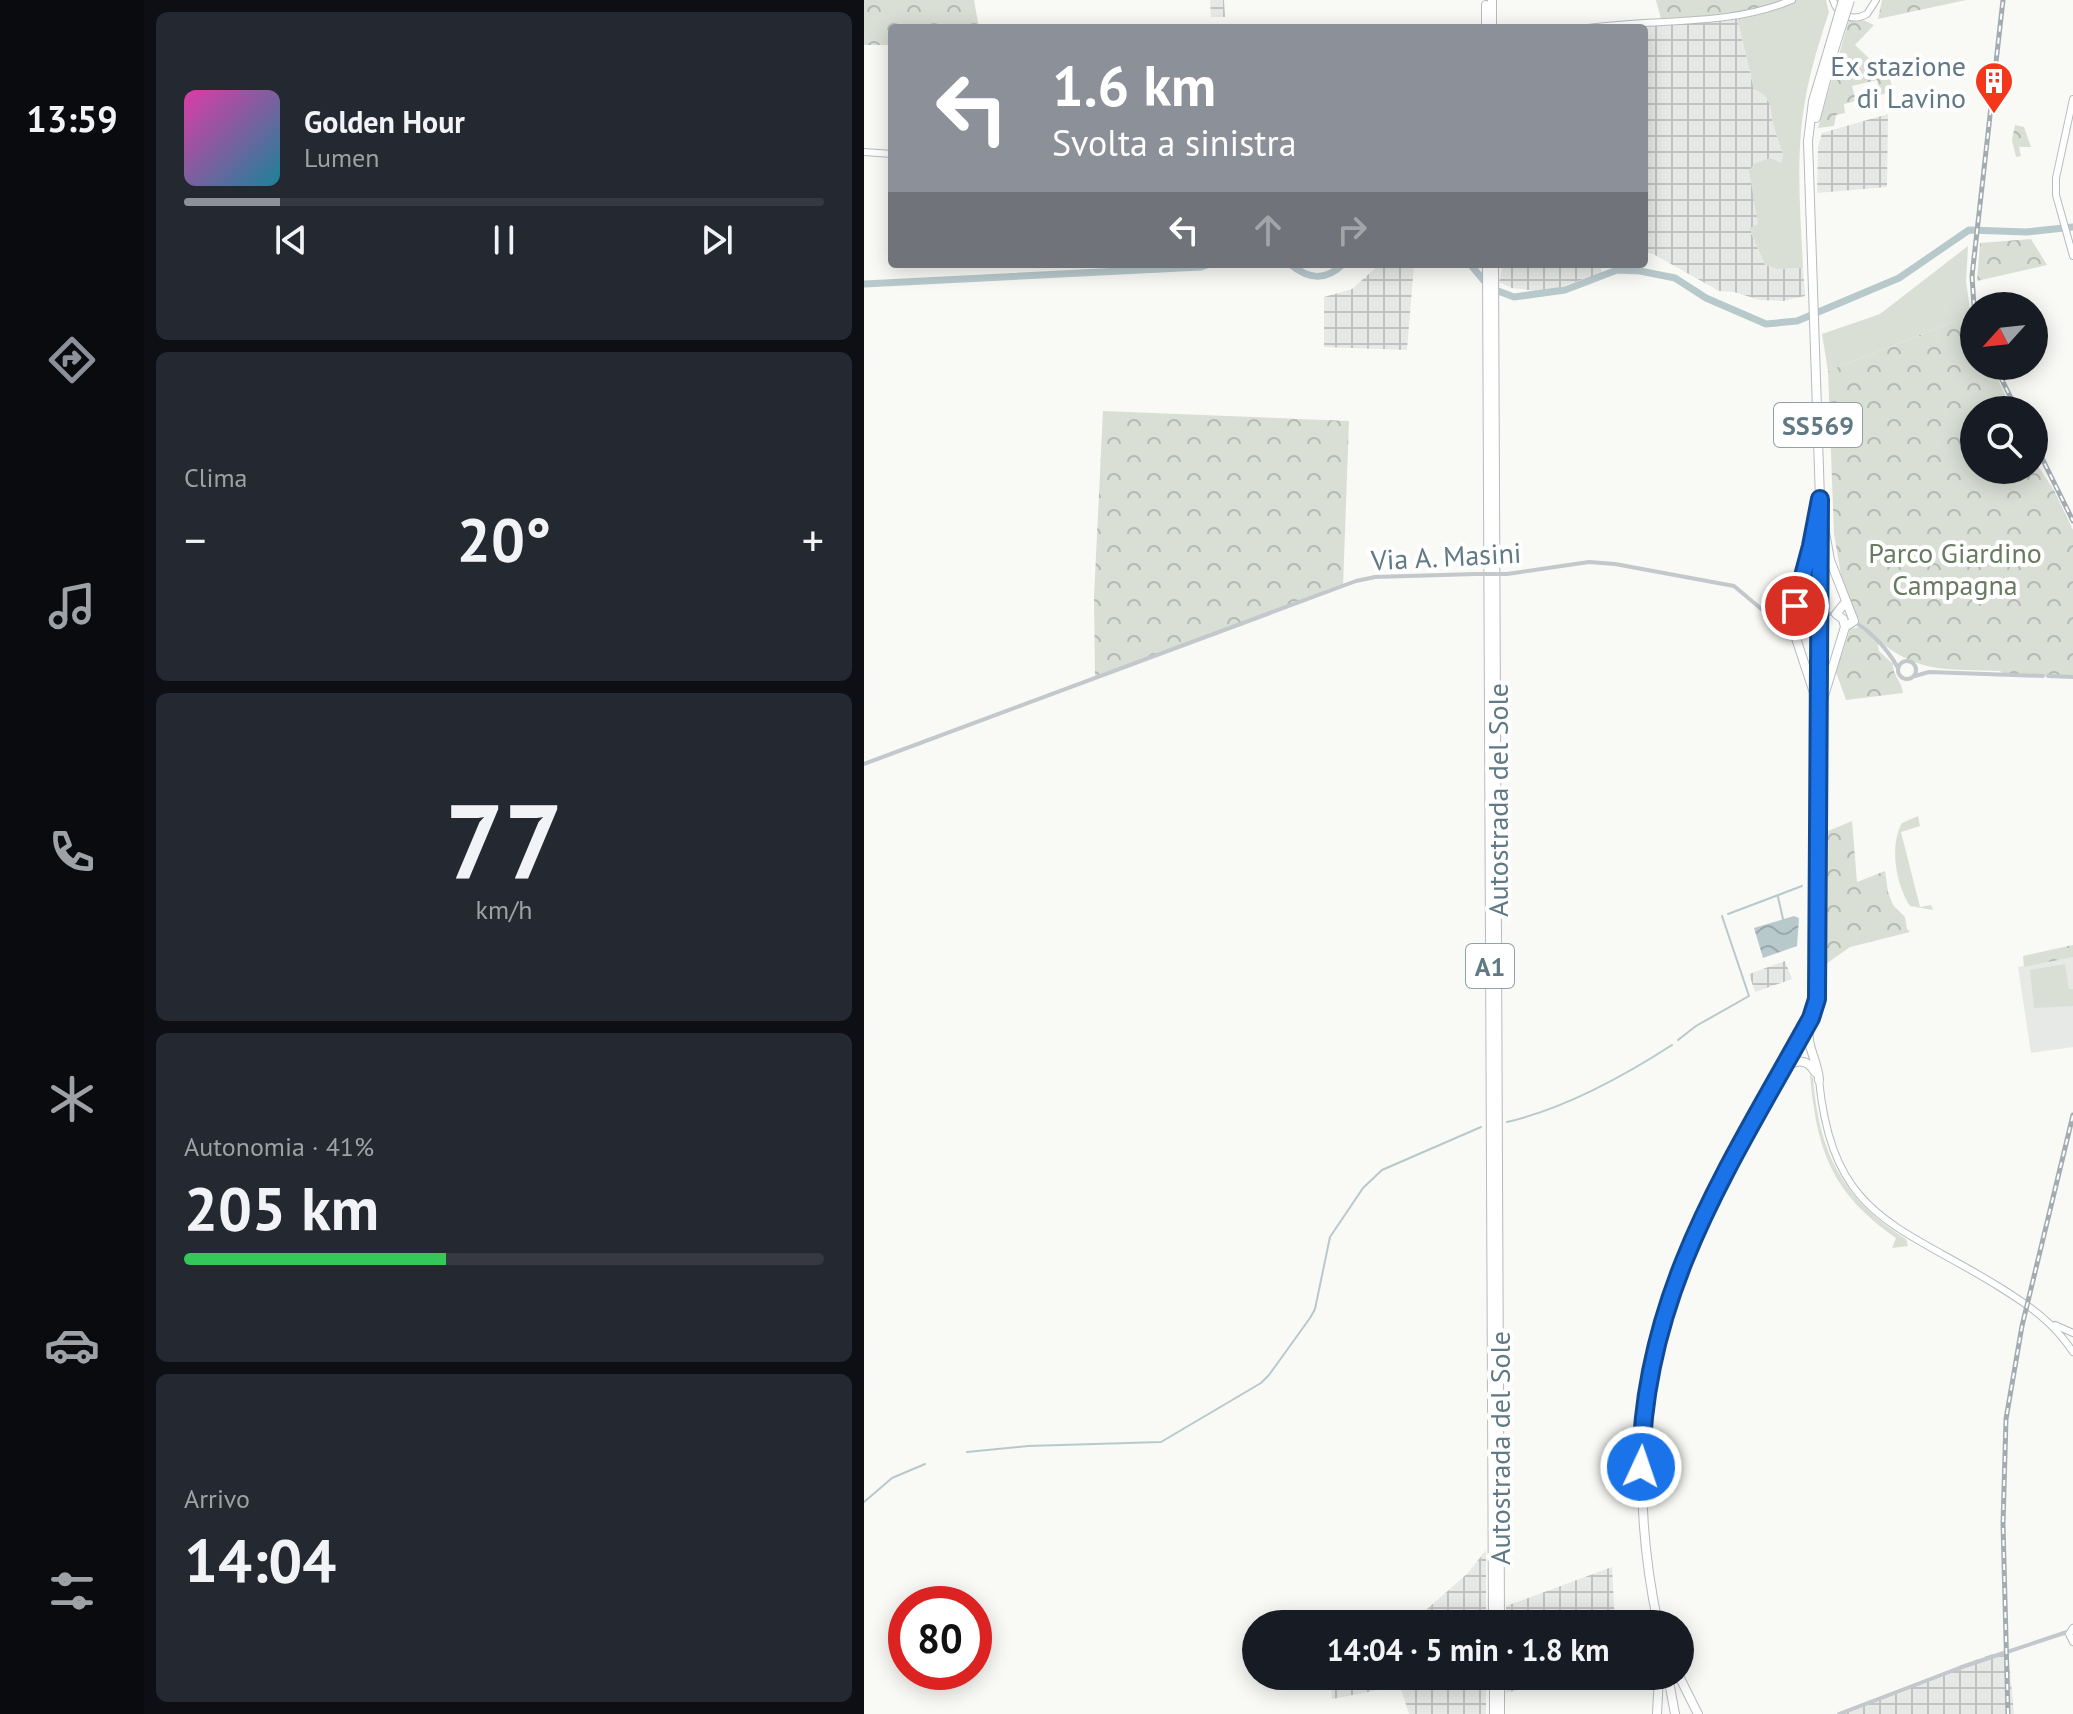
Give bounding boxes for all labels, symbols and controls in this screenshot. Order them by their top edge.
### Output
place label: Ex stazione di Lavino [1830,47,1966,116]
text: 1.6 km [1052,49,1216,121]
icon: left [920,56,1024,160]
building icon: Ex stazione di Lavino [1973,60,2015,115]
text: 13:59 [26,95,118,142]
text: Golden Hour [304,102,465,141]
text: Svolta a sinistra [1052,119,1297,166]
text: Lumen [304,141,379,174]
icon: left [1162,208,1206,252]
icon: ahead [1246,208,1290,252]
icon: right [1330,208,1374,252]
icon: previous [269,218,313,262]
icon: pause [482,218,526,262]
icon: next [695,218,739,262]
north arrow [1960,292,2048,380]
map controls [1960,292,2048,484]
icon: directions [44,332,100,388]
button: search [1960,396,2048,484]
road number: SS569 [1774,403,1862,447]
text: Clima [184,461,247,494]
text: 20° [457,500,551,578]
text: − [184,511,206,568]
text: + [802,511,824,568]
street label: Via A. Masini [1369,534,1522,578]
park label: Parco Giardino Campagna [1868,534,2042,603]
pin [1761,572,1829,640]
icon: music [44,578,100,634]
icon: arrive [1773,584,1817,628]
street label: Autostrada del Sole [1479,683,1516,917]
text: 77 [445,773,563,908]
icon: phone [44,824,100,880]
text: km/h [476,893,533,926]
road number: A1 [1466,944,1514,988]
icon: climate [44,1071,100,1127]
text: Autonomia · 41% [184,1130,374,1163]
text: 205 km [184,1169,379,1247]
icon: car [44,1317,100,1373]
street label: Autostrada del Sole [1481,1331,1518,1565]
position arrow [1599,1425,1683,1509]
text: Arrivo [184,1482,250,1515]
text: 14:04 [184,1521,336,1599]
icon: filters [44,1563,100,1619]
speed limit sign: 80 [888,1586,992,1690]
text: 14:04 · 5 min · 1.8 km [1327,1630,1609,1669]

